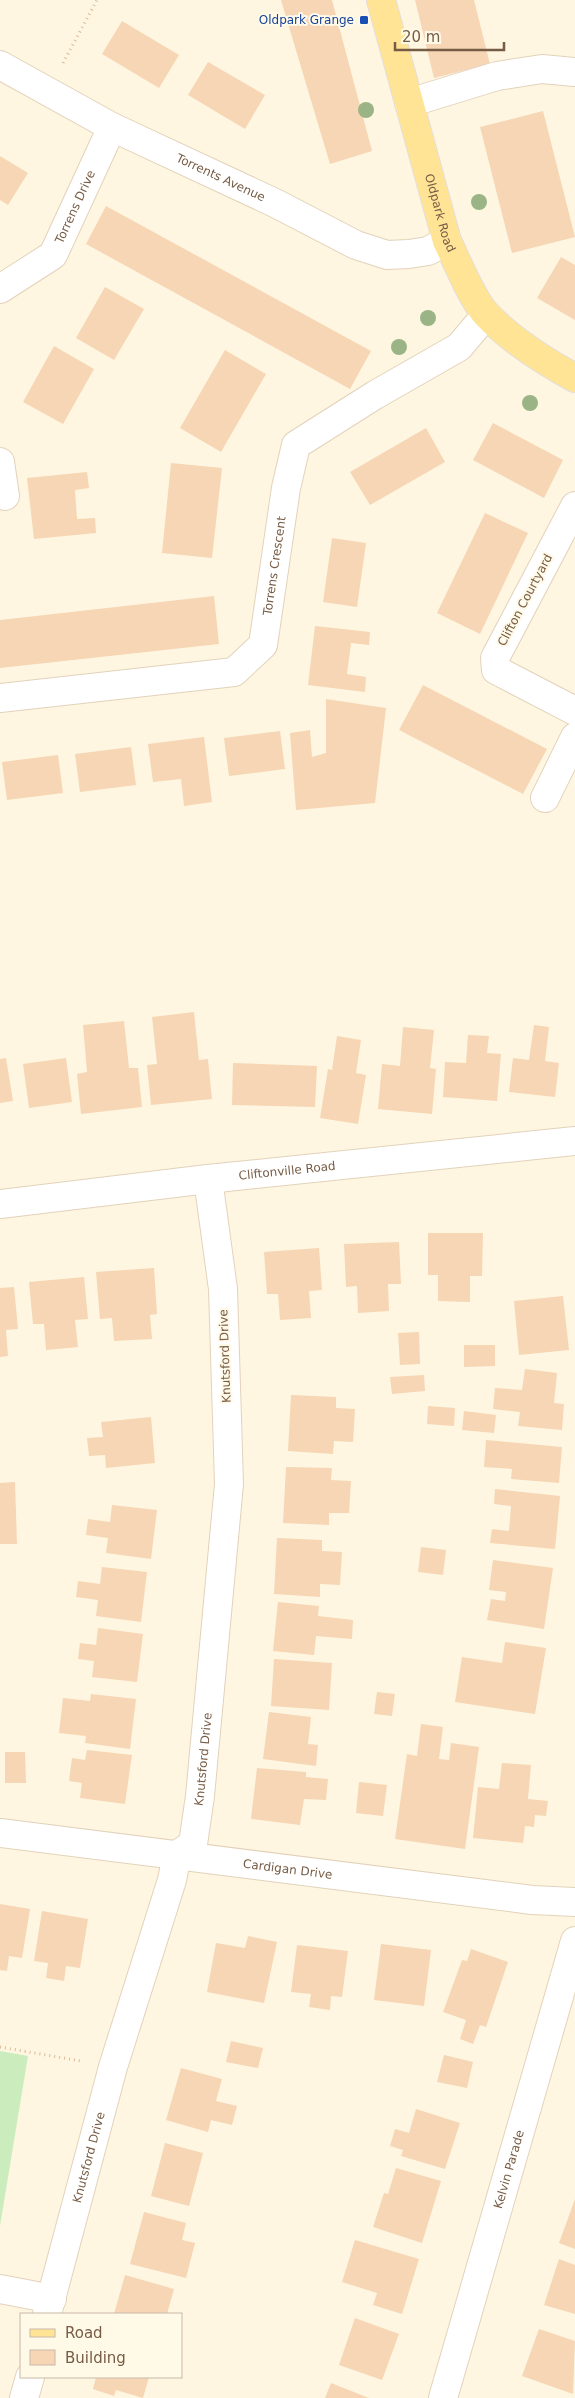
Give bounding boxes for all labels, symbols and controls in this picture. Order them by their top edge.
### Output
place label: Oldpark Grange [259,13,354,27]
marker: Oldpark Grange [358,14,370,26]
scale bar [395,20,504,52]
text: 20 m [402,28,440,46]
street label: Torrents Avenue [173,151,267,204]
street label: Torrens Drive [52,168,98,247]
street label: Oldpark Road [422,172,458,254]
street label: Torrens Crescent [260,515,289,617]
street label: Clifton Courtyard [495,552,555,648]
street label: Cliftonville Road [238,1159,336,1183]
street label: Knutsford Drive [216,1309,234,1403]
street label: Knutsford Drive [192,1712,215,1807]
street label: Cardigan Drive [242,1857,333,1882]
street label: Knutsford Drive [70,2110,108,2205]
street label: Kelvin Parade [491,2128,527,2210]
legend [20,2313,182,2378]
text: Road [65,2324,103,2342]
text: Building [65,2349,126,2367]

